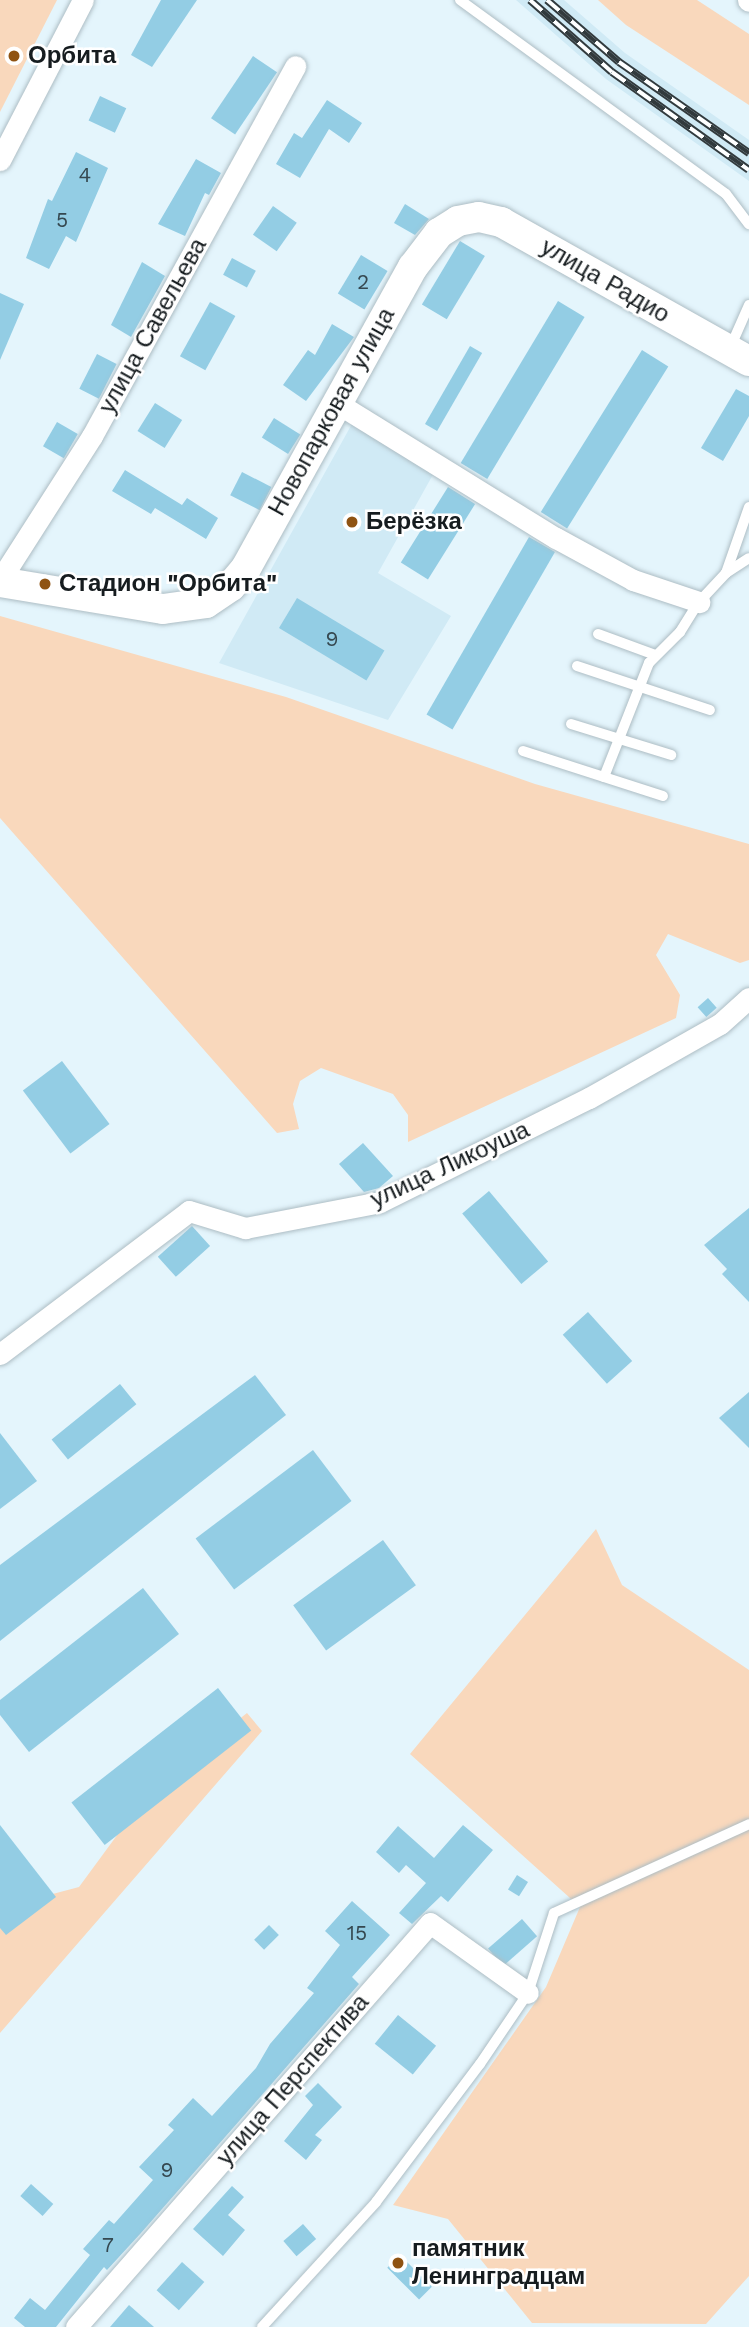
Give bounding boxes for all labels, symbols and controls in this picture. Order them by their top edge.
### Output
place label: Орбита [28,42,116,70]
marker: Орбита [6,48,22,64]
house number: 4 [79,162,91,188]
house number: 5 [56,207,68,233]
street label: улица Савельева [93,233,213,419]
street label: улица Радио [536,233,674,329]
house number: 2 [357,269,369,295]
street label: Новопарковая улица [263,303,401,521]
place label: Берёзка [366,508,462,536]
marker: Берёзка [344,514,360,530]
place label: Стадион "Орбита" [59,570,277,598]
marker: Стадион "Орбита" [37,576,53,592]
house number: 9 [326,626,338,652]
street label: улица Ликоуша [366,1116,534,1214]
house number: 15 [347,1920,367,1946]
street label: улица Перспектива [211,1988,375,2172]
house number: 9 [161,2157,173,2183]
house number: 7 [102,2232,114,2258]
place label: памятник Ленинградцам [412,2235,585,2291]
marker: памятник Ленинградцам [390,2255,406,2271]

